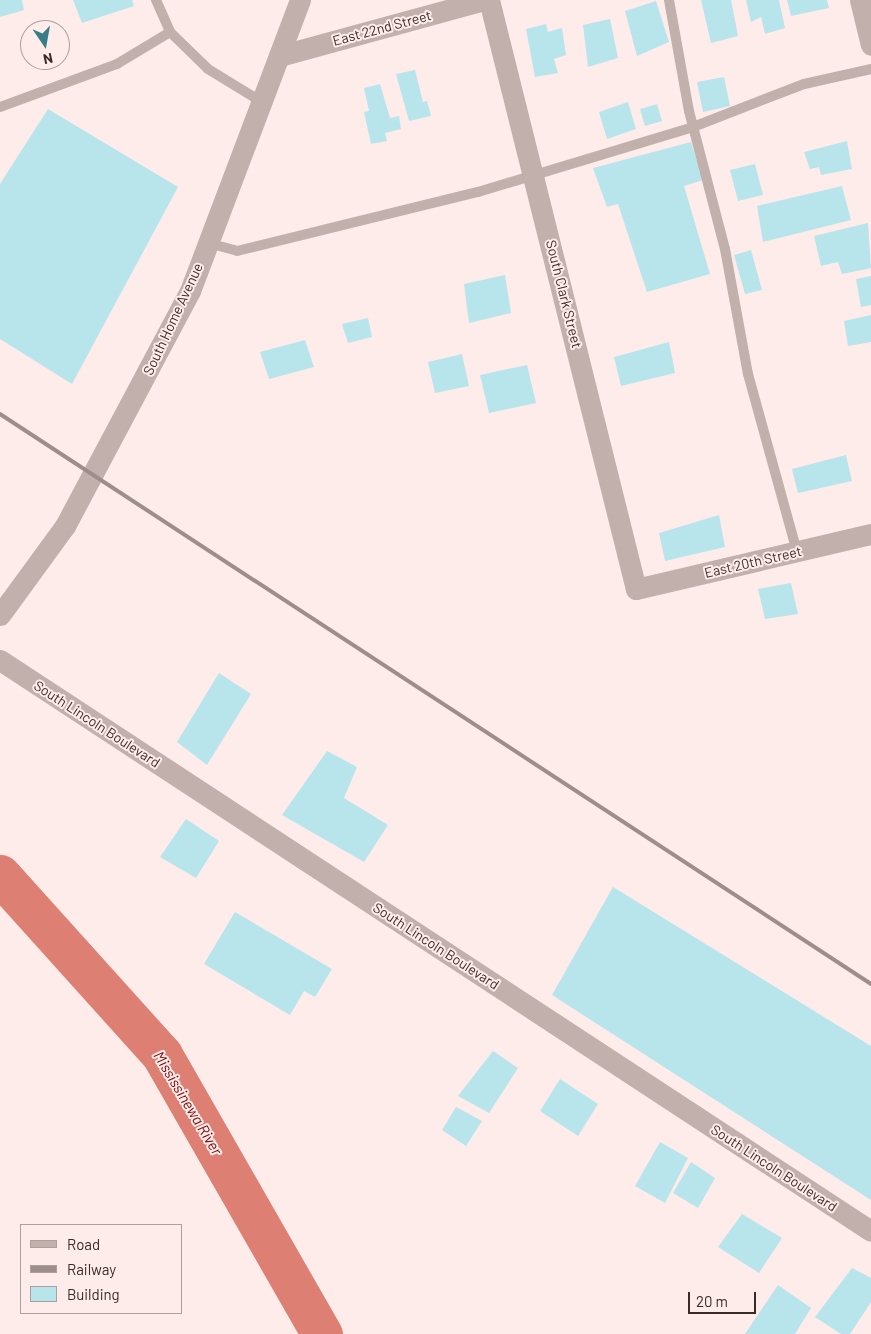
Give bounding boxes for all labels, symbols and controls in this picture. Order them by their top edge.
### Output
street label: East 22nd Street [331,7,433,49]
north arrow [20,20,70,70]
text: N [42,50,54,68]
street label: South Clark Street [542,238,586,350]
street label: South Home Avenue [140,260,206,378]
street label: East 20th Street [703,543,803,581]
street label: South Lincoln Boulevard [31,677,163,771]
street label: South Lincoln Boulevard [370,899,502,993]
water label: Mississinewa River [150,1048,226,1158]
street label: South Lincoln Boulevard [708,1121,840,1215]
legend [20,1224,182,1314]
text: Road [67,1235,100,1253]
text: Railway [67,1260,116,1278]
scale bar [691,1282,758,1314]
text: Building [67,1285,120,1303]
text: 20 m [696,1292,728,1310]

